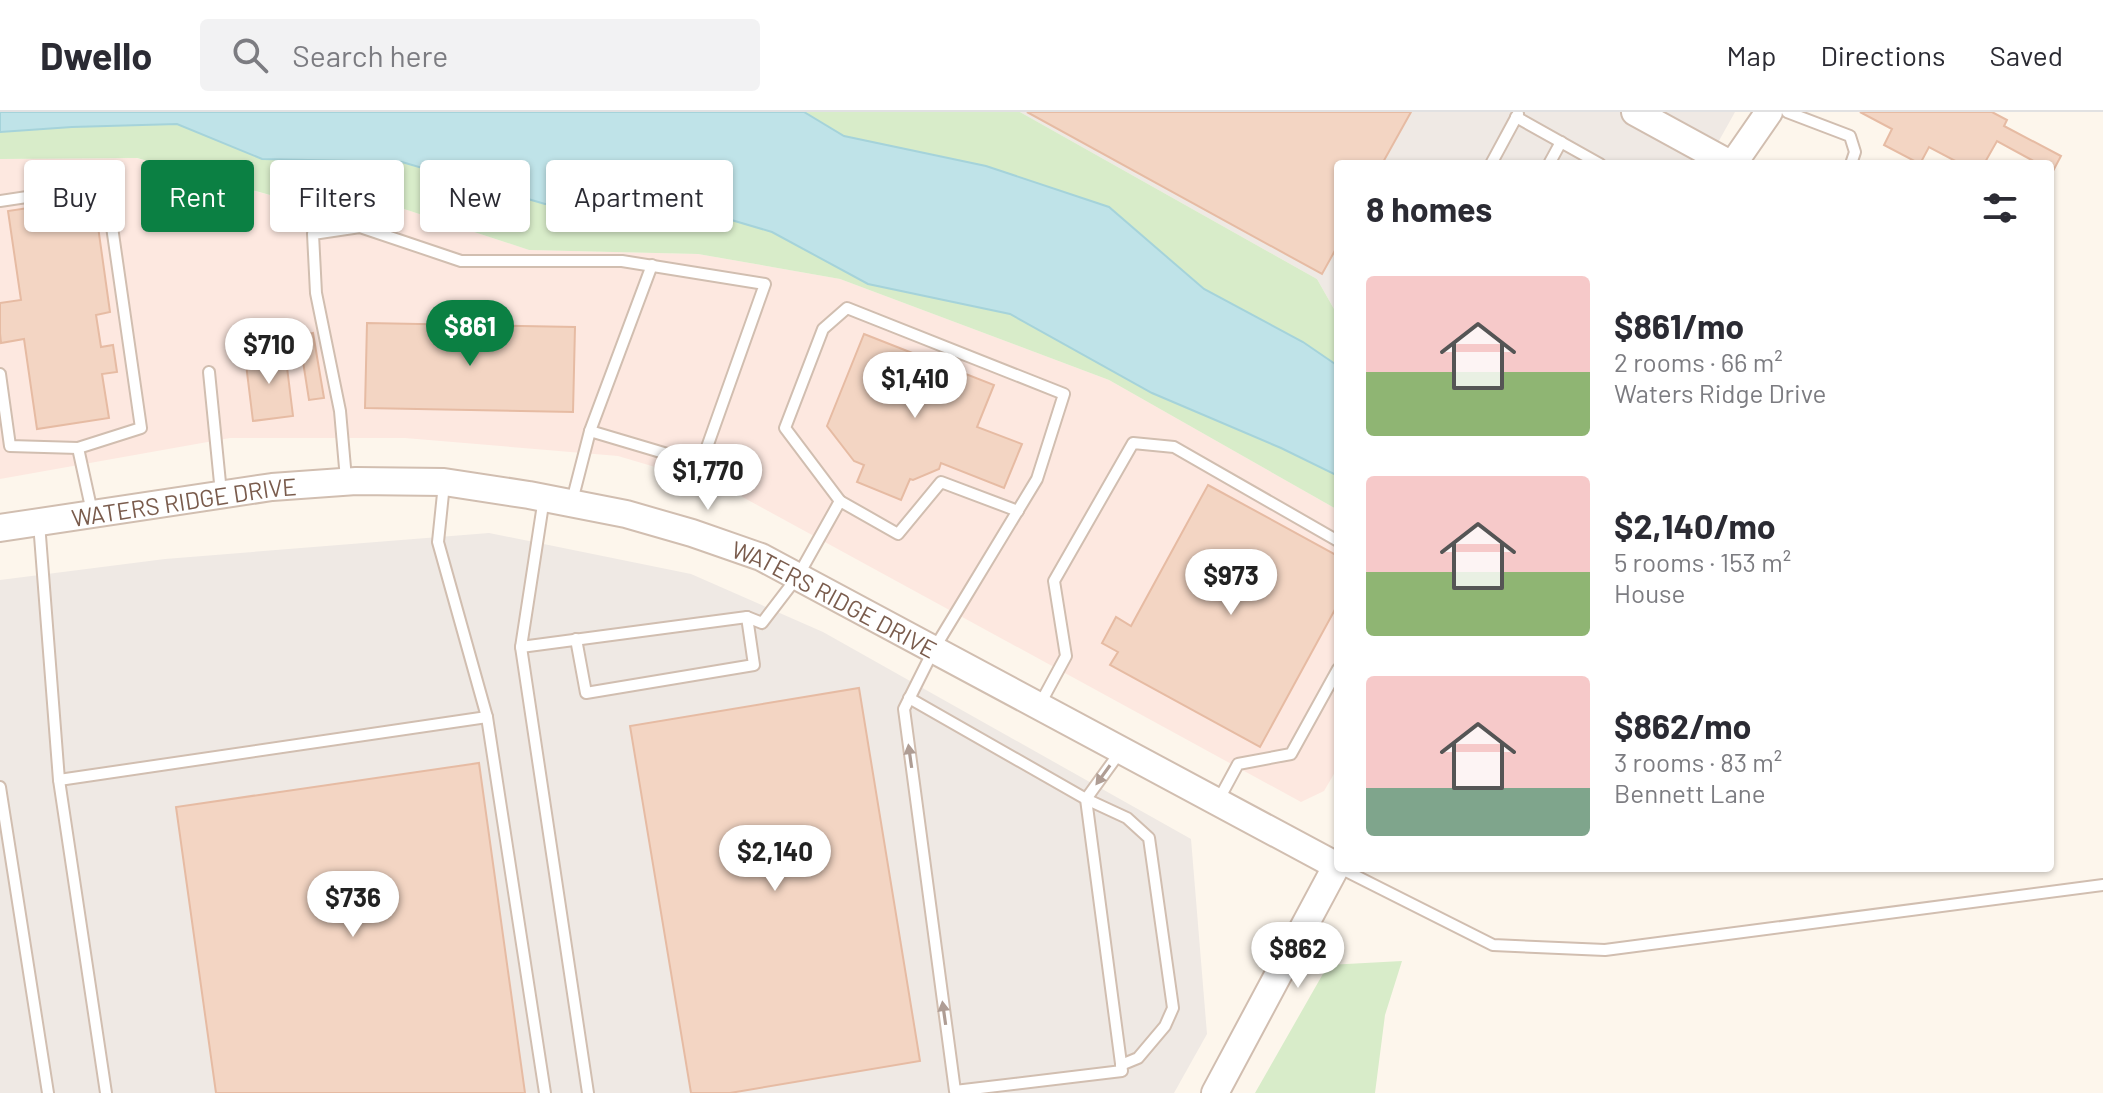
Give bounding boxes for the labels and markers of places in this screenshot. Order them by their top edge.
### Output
pin: $861 [423,300,517,368]
pin: $710 [222,318,316,386]
pin: $1,410 [850,352,980,420]
pin: $1,770 [643,444,773,512]
pin: $973 [1184,549,1278,617]
pin: $2,140 [710,825,840,893]
pin: $736 [306,871,400,939]
pin: $862 [1251,922,1345,990]

